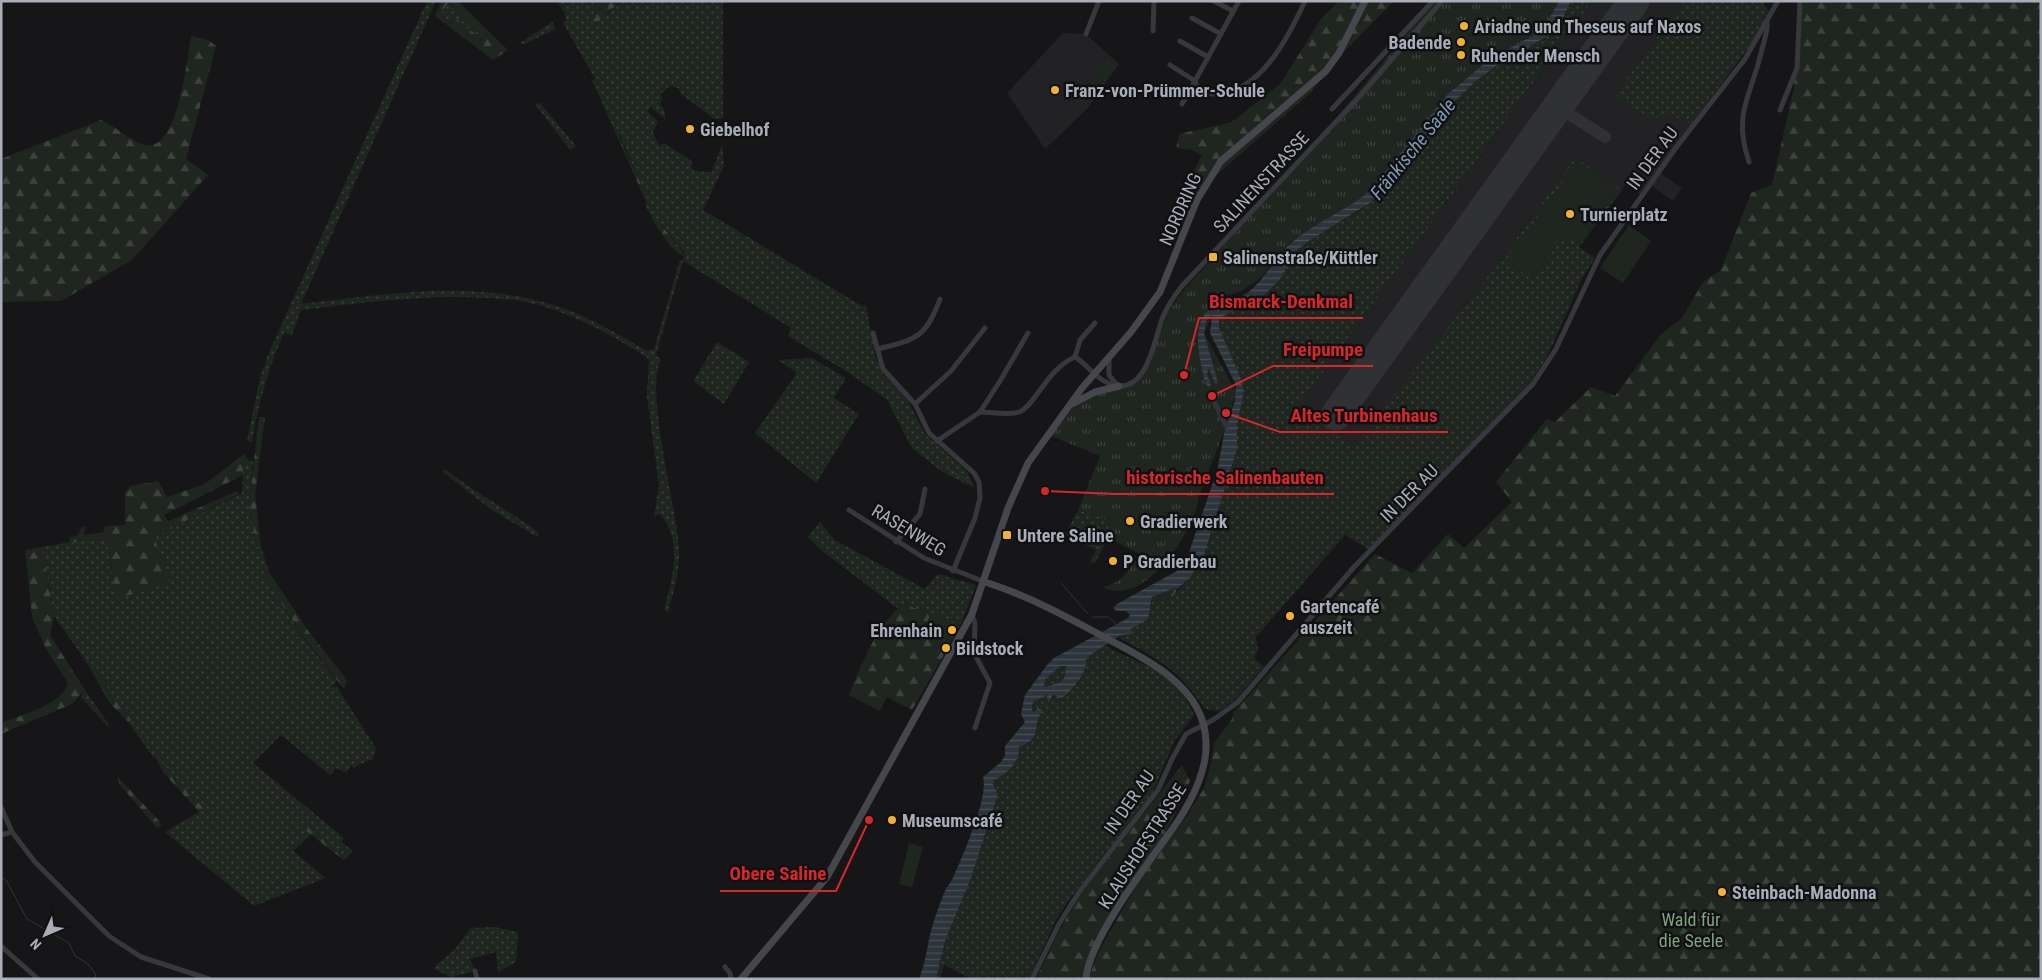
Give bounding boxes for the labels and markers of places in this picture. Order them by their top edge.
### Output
place label: Ariadne und Theseus auf Naxos [1474,16,1702,37]
marker: Ariadne und Theseus auf Naxos [1458,20,1470,32]
place label: Badende [1388,32,1451,53]
marker: Badende [1455,36,1467,48]
place label: Ruhender Mensch [1471,45,1600,66]
marker: Ruhender Mensch [1455,49,1467,61]
place label: Franz-von-Prümmer-Schule [1065,80,1265,101]
marker: Franz-von-Prümmer-Schule [1049,84,1061,96]
place label: Giebelhof [700,119,770,140]
marker: Giebelhof [684,123,696,135]
place label: Turnierplatz [1580,204,1668,225]
marker: Turnierplatz [1564,208,1576,220]
place label: Salinenstraße/Küttler [1223,247,1378,268]
marker: Salinenstraße/Küttler [1207,251,1219,263]
callout: Bismarck-Denkmal [1199,284,1363,318]
callout: Freipumpe [1273,332,1373,366]
callout: Altes Turbinenhaus [1280,398,1448,432]
callout: historische Salinenbauten [1116,460,1334,494]
place label: Gradierwerk [1140,511,1228,532]
marker: Gradierwerk [1124,515,1136,527]
place label: Untere Saline [1017,525,1114,546]
marker: Untere Saline [1001,529,1013,541]
place label: P Gradierbau [1123,551,1216,572]
marker: P Gradierbau [1107,555,1119,567]
place label: Gartencafé auszeit [1300,596,1380,638]
marker: Gartencafé auszeit [1284,610,1296,622]
place label: Ehrenhain [870,620,942,641]
marker: Ehrenhain [946,624,958,636]
place label: Bildstock [956,638,1024,659]
marker: Bildstock [940,642,952,654]
place label: Museumscafé [902,810,1003,831]
marker: Museumscafé [886,814,898,826]
callout: Obere Saline [720,857,836,891]
place label: Steinbach-Madonna [1732,882,1876,903]
marker: Steinbach-Madonna [1716,886,1728,898]

